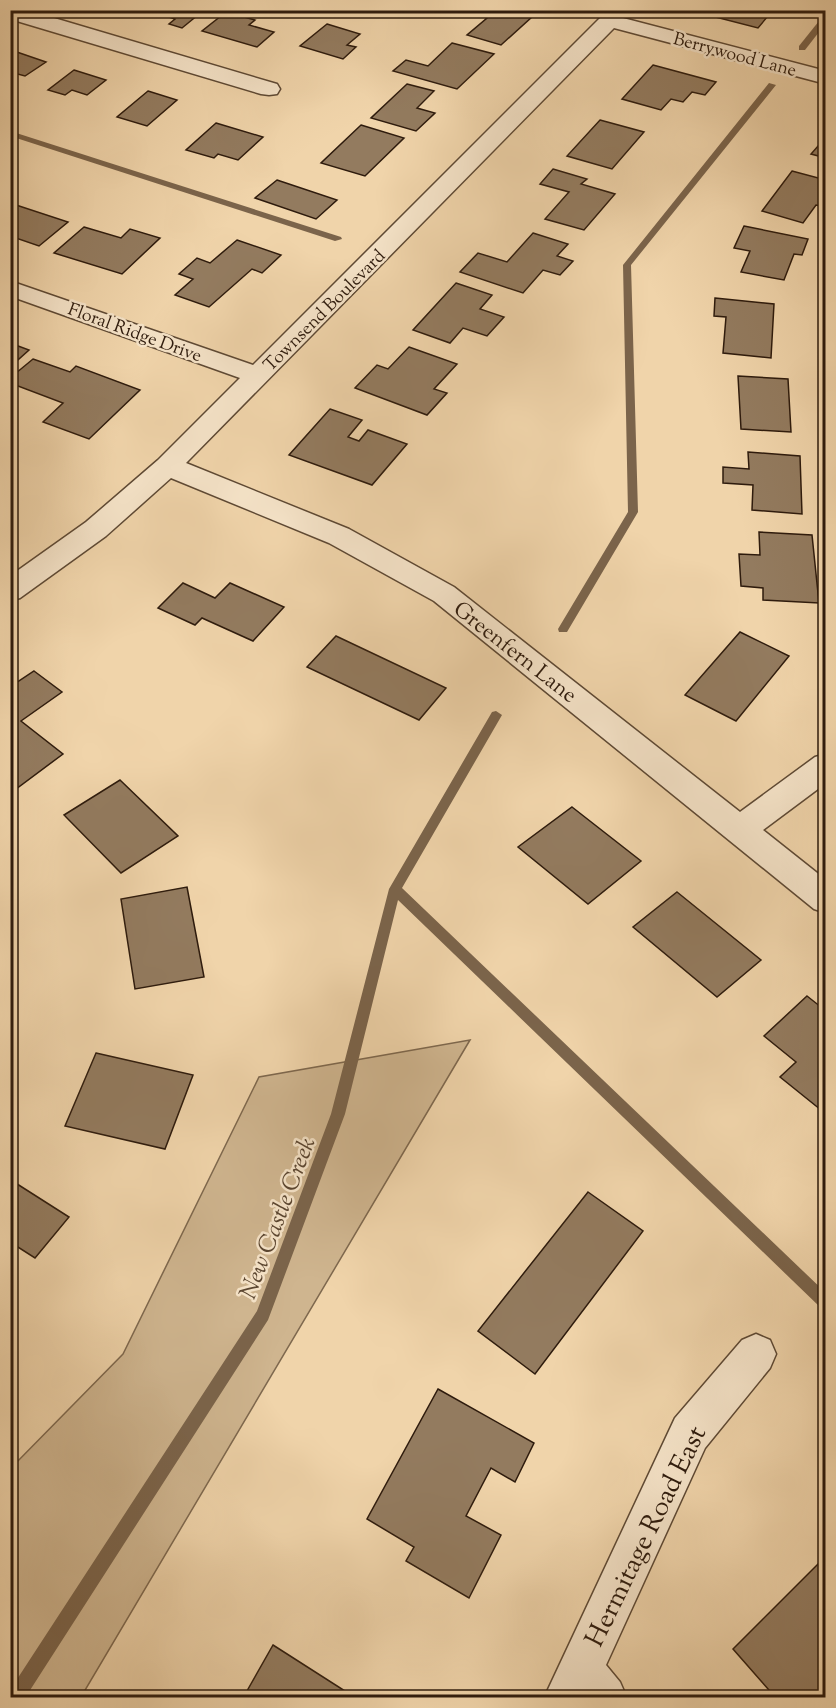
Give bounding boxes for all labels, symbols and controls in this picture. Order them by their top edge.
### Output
street label: Berrywood Lane [670,27,799,85]
street label: Townsend Boulevard [258,244,392,378]
street label: Floral Ridge Drive [64,298,205,370]
street label: Greenfern Lane [445,595,583,712]
water label: New Castle Creek [232,1133,325,1305]
street label: Hermitage Road East [577,1420,718,1654]

